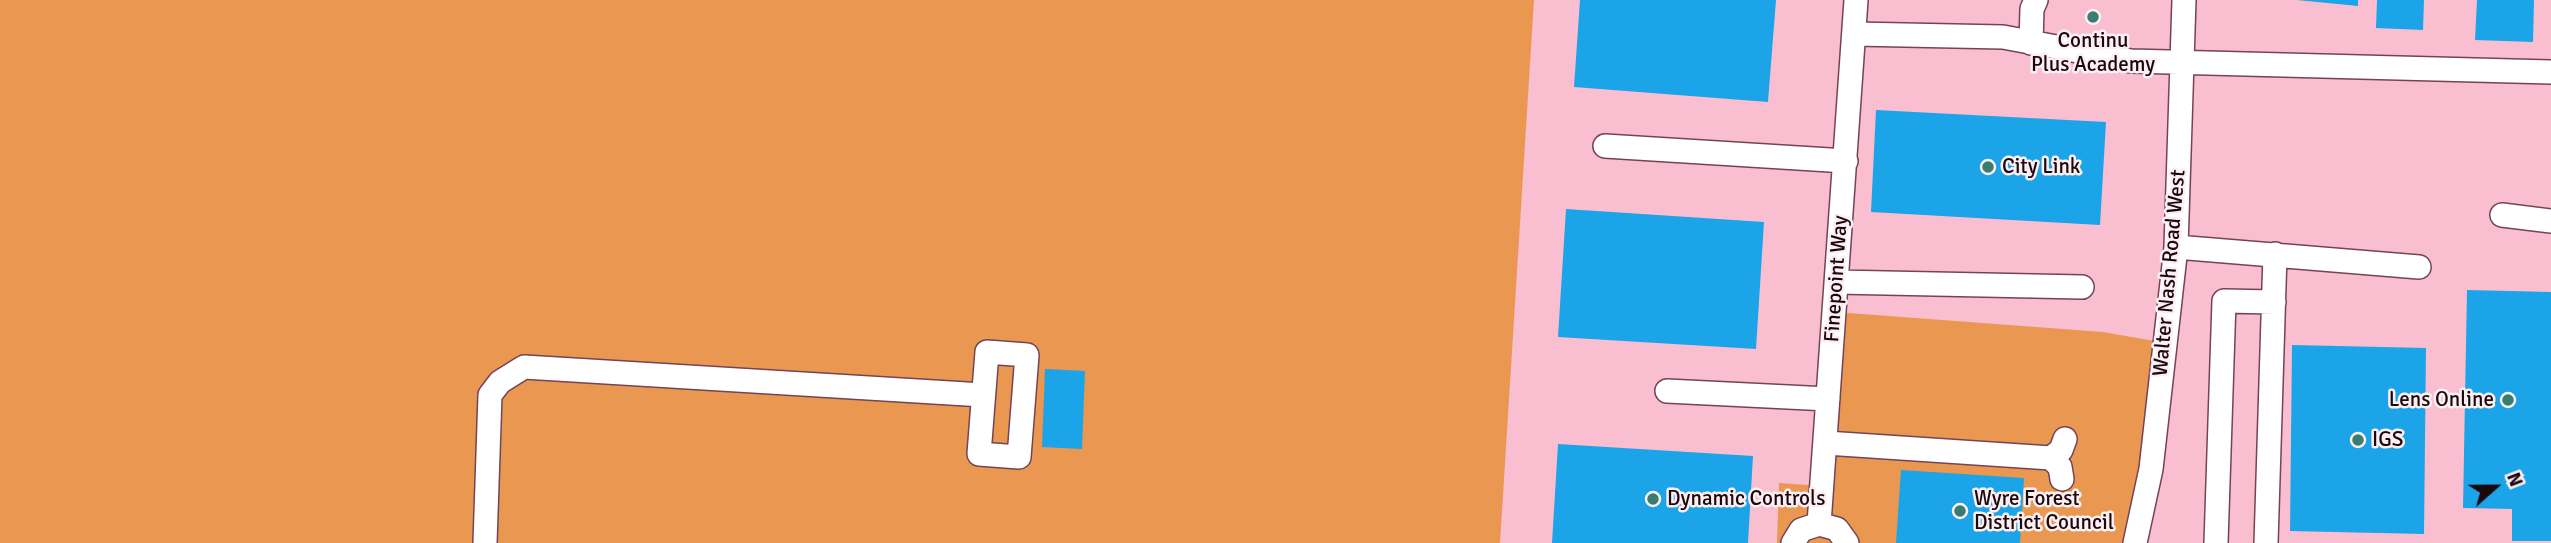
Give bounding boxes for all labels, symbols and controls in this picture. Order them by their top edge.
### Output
marker: Continu Plus Academy [2085,9,2101,25]
place label: Continu Plus Academy [2031,28,2155,78]
place label: City Link [2002,154,2080,180]
marker: City Link [1980,159,1996,175]
street label: Walter Nash Road West [2148,169,2192,377]
street label: Finepoint Way [1820,215,1854,343]
place label: Lens Online [2389,387,2494,413]
marker: Lens Online [2500,392,2516,408]
place label: IGS [2372,427,2403,453]
marker: IGS [2350,432,2366,448]
north arrow [2460,452,2530,522]
text: N [2501,469,2528,490]
place label: Dynamic Controls [1667,486,1825,512]
place label: Wyre Forest District Council [1974,486,2114,536]
marker: Dynamic Controls [1645,491,1661,507]
marker: Wyre Forest District Council [1952,503,1968,519]

